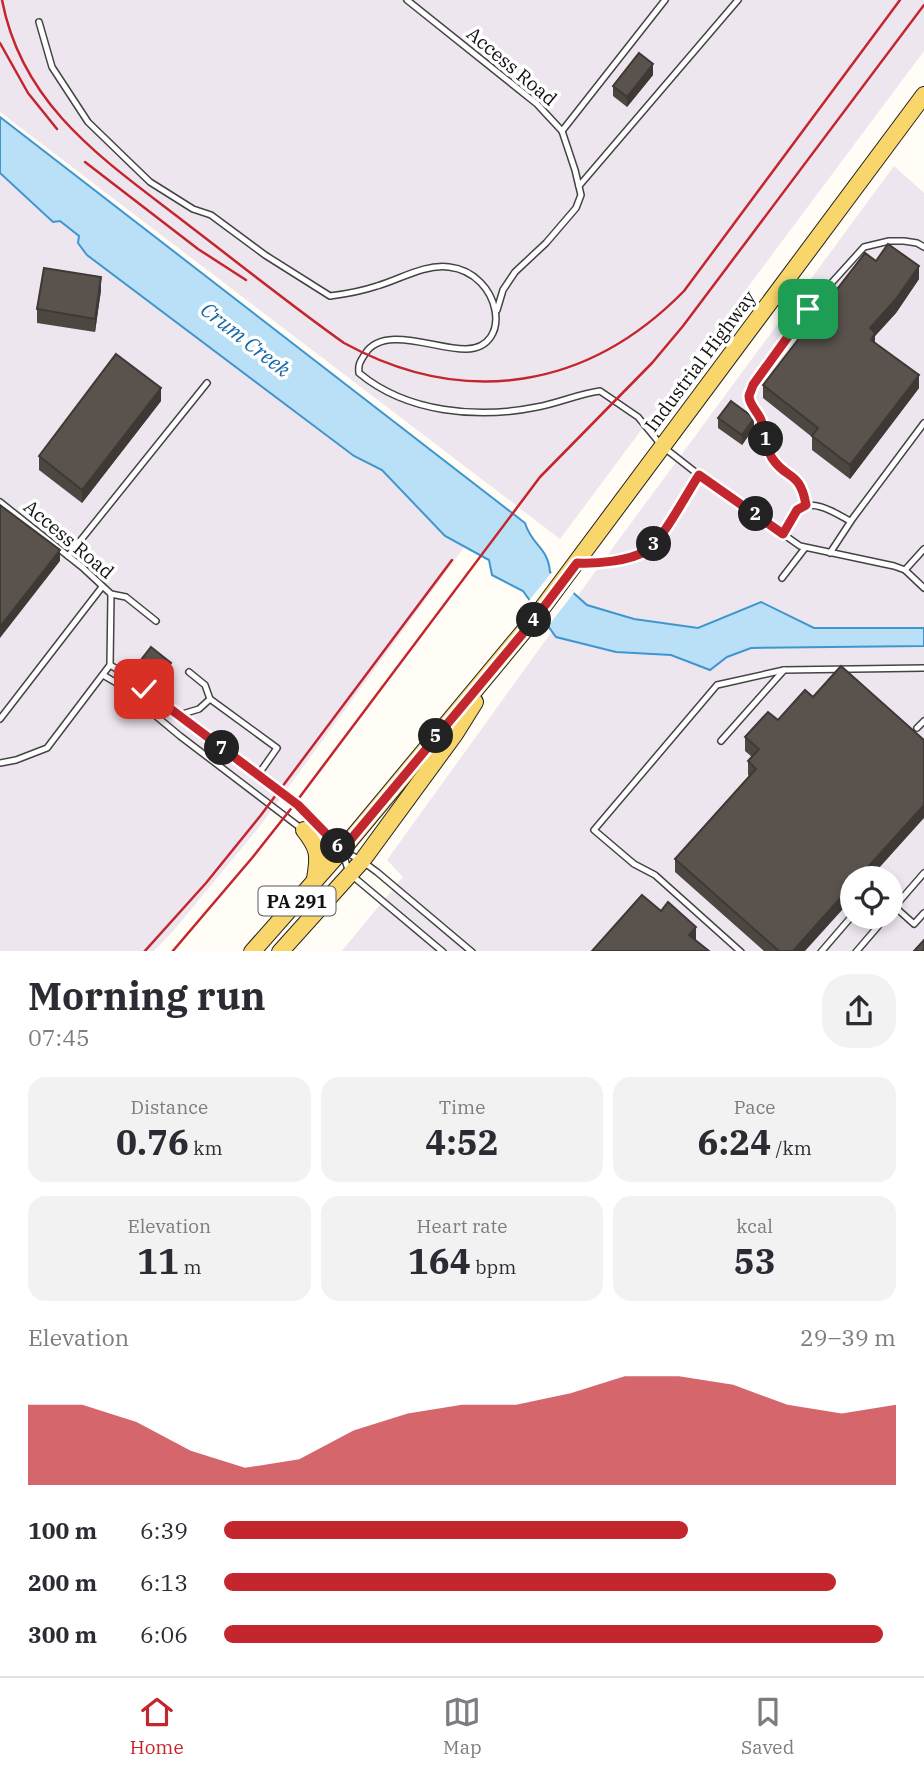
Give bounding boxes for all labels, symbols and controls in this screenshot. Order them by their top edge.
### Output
street label: Access Road [462,21,562,111]
pin [778,279,838,339]
street label: Industrial Highway [639,285,761,436]
icon: arrive [789,290,827,328]
water label: Crum Creek [195,295,297,383]
pin: 1 [748,422,784,457]
text: 1 [760,426,771,450]
street label: Access Road [19,494,119,584]
pin: 2 [738,496,774,532]
text: 2 [750,501,761,525]
pin: 3 [636,526,672,562]
text: 3 [648,531,659,555]
pin: 4 [516,602,552,638]
text: 4 [528,607,539,631]
pin [114,659,174,719]
icon: check [125,670,163,708]
pin: 5 [418,718,453,754]
text: 5 [430,723,441,747]
pin: 7 [204,730,240,766]
text: 7 [216,735,227,759]
pin: 6 [320,828,356,864]
text: 6 [332,833,343,857]
map controls [840,866,903,929]
button: locate [840,866,903,929]
road number: PA 291 [258,887,336,916]
text: Morning run [28,971,266,1020]
button: share [822,974,896,1048]
text: 07:45 [28,1022,90,1052]
text: Distance [131,1095,208,1119]
text: Time [439,1095,485,1119]
text: Pace [734,1095,776,1119]
text: 0.76 [116,1119,189,1165]
text: 4:52 [425,1119,499,1165]
text: 6:24 [698,1119,771,1165]
text: km [189,1136,223,1160]
text: /km [771,1136,812,1160]
text: Elevation [127,1214,211,1238]
text: Heart rate [417,1214,507,1238]
text: kcal [736,1214,773,1238]
text: 11 [137,1238,179,1284]
text: 164 [408,1238,471,1284]
text: 53 [734,1238,776,1284]
text: m [179,1255,202,1279]
text: bpm [471,1255,516,1279]
text: Elevation [28,1322,129,1352]
text: 29–39 m [800,1322,896,1352]
text: 100 m [28,1515,97,1545]
text: 6:39 [140,1515,188,1545]
text: 200 m [28,1567,97,1597]
text: 6:13 [140,1567,188,1597]
text: 300 m [28,1619,97,1649]
text: 6:06 [140,1619,188,1649]
tab: Home [130,1693,184,1759]
tab: Map [443,1693,482,1759]
tab: Saved [741,1693,794,1759]

